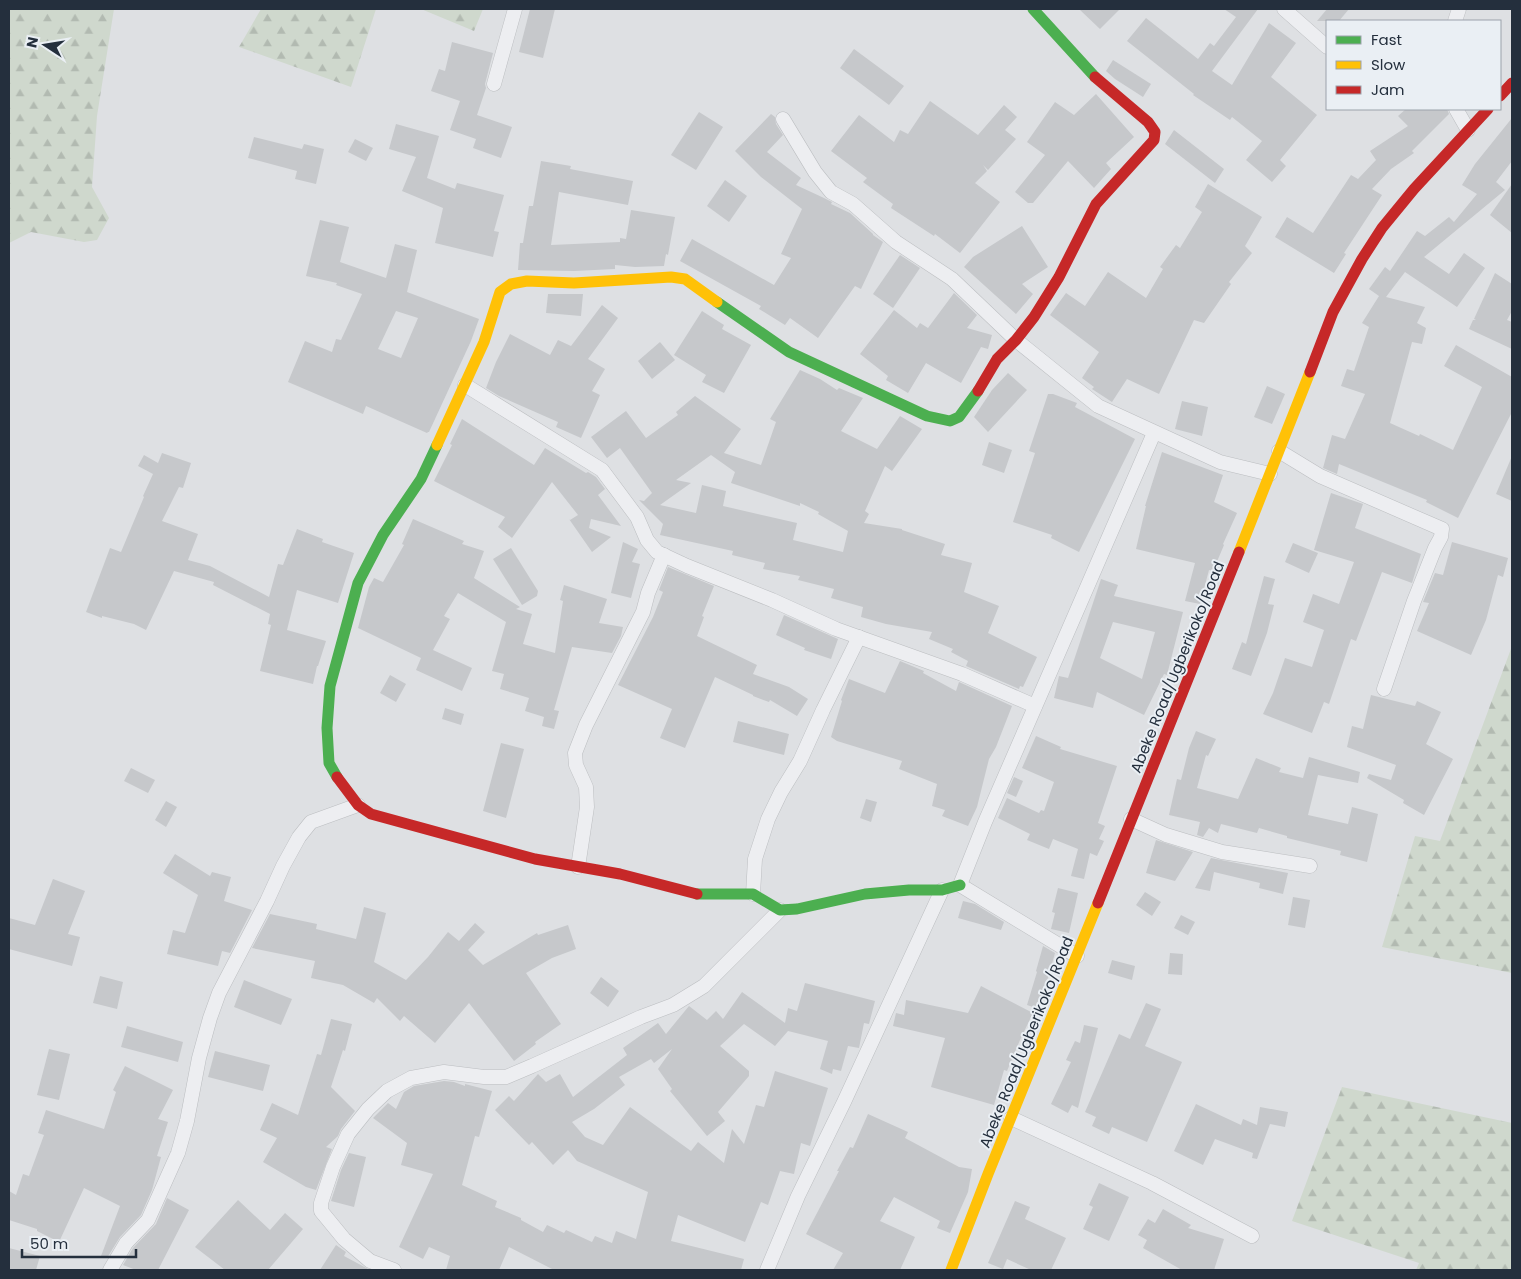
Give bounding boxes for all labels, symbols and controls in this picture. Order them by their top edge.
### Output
north arrow [20,20,70,70]
legend [1326,20,1501,110]
text: Fast [1371,29,1402,50]
text: N [21,35,43,50]
text: Slow [1371,54,1406,75]
text: Jam [1371,79,1405,100]
street label: Abeke Road/Ugberikoko/Road [1125,558,1229,776]
street label: Abeke Road/Ugberikoko/Road [974,933,1078,1151]
scale bar [22,1226,136,1258]
text: 50 m [30,1233,68,1254]

